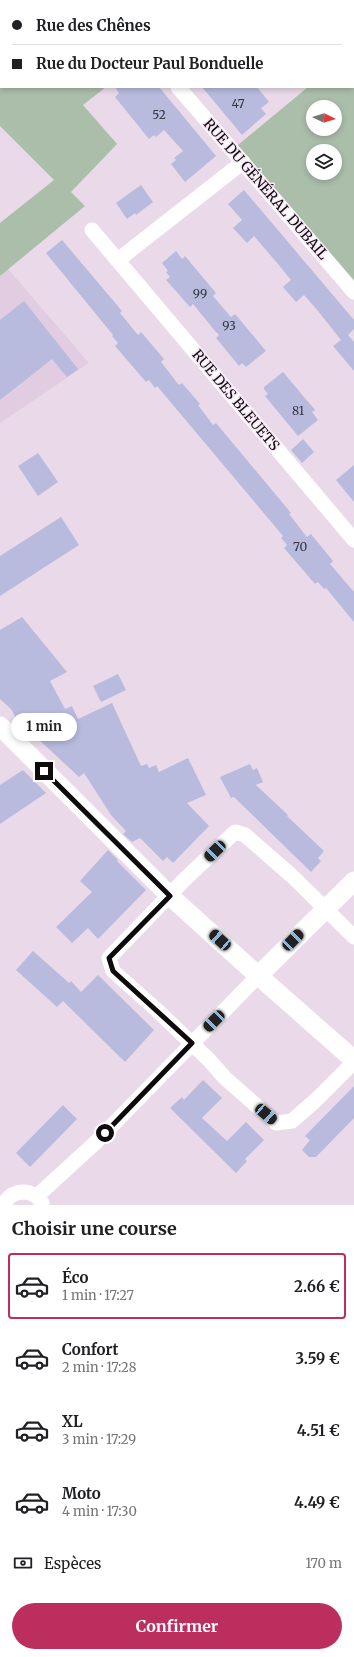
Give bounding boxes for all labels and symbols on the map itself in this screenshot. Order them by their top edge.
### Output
house number: 47 [231,96,245,111]
north arrow [306,100,342,136]
house number: 52 [152,107,166,122]
street label: RUE DU GÉNÉRAL DUBAIL [200,115,332,263]
house number: 99 [193,286,207,301]
house number: 93 [222,318,236,333]
street label: RUE DES BLEUETS [188,346,284,454]
house number: 81 [292,403,305,418]
house number: 70 [293,539,307,554]
callout: 1 min [11,713,77,741]
route end [35,762,53,780]
car [202,838,228,864]
car [280,927,306,953]
car [207,928,233,952]
car [201,1008,227,1034]
car [253,1102,279,1126]
route start [96,1124,114,1142]

